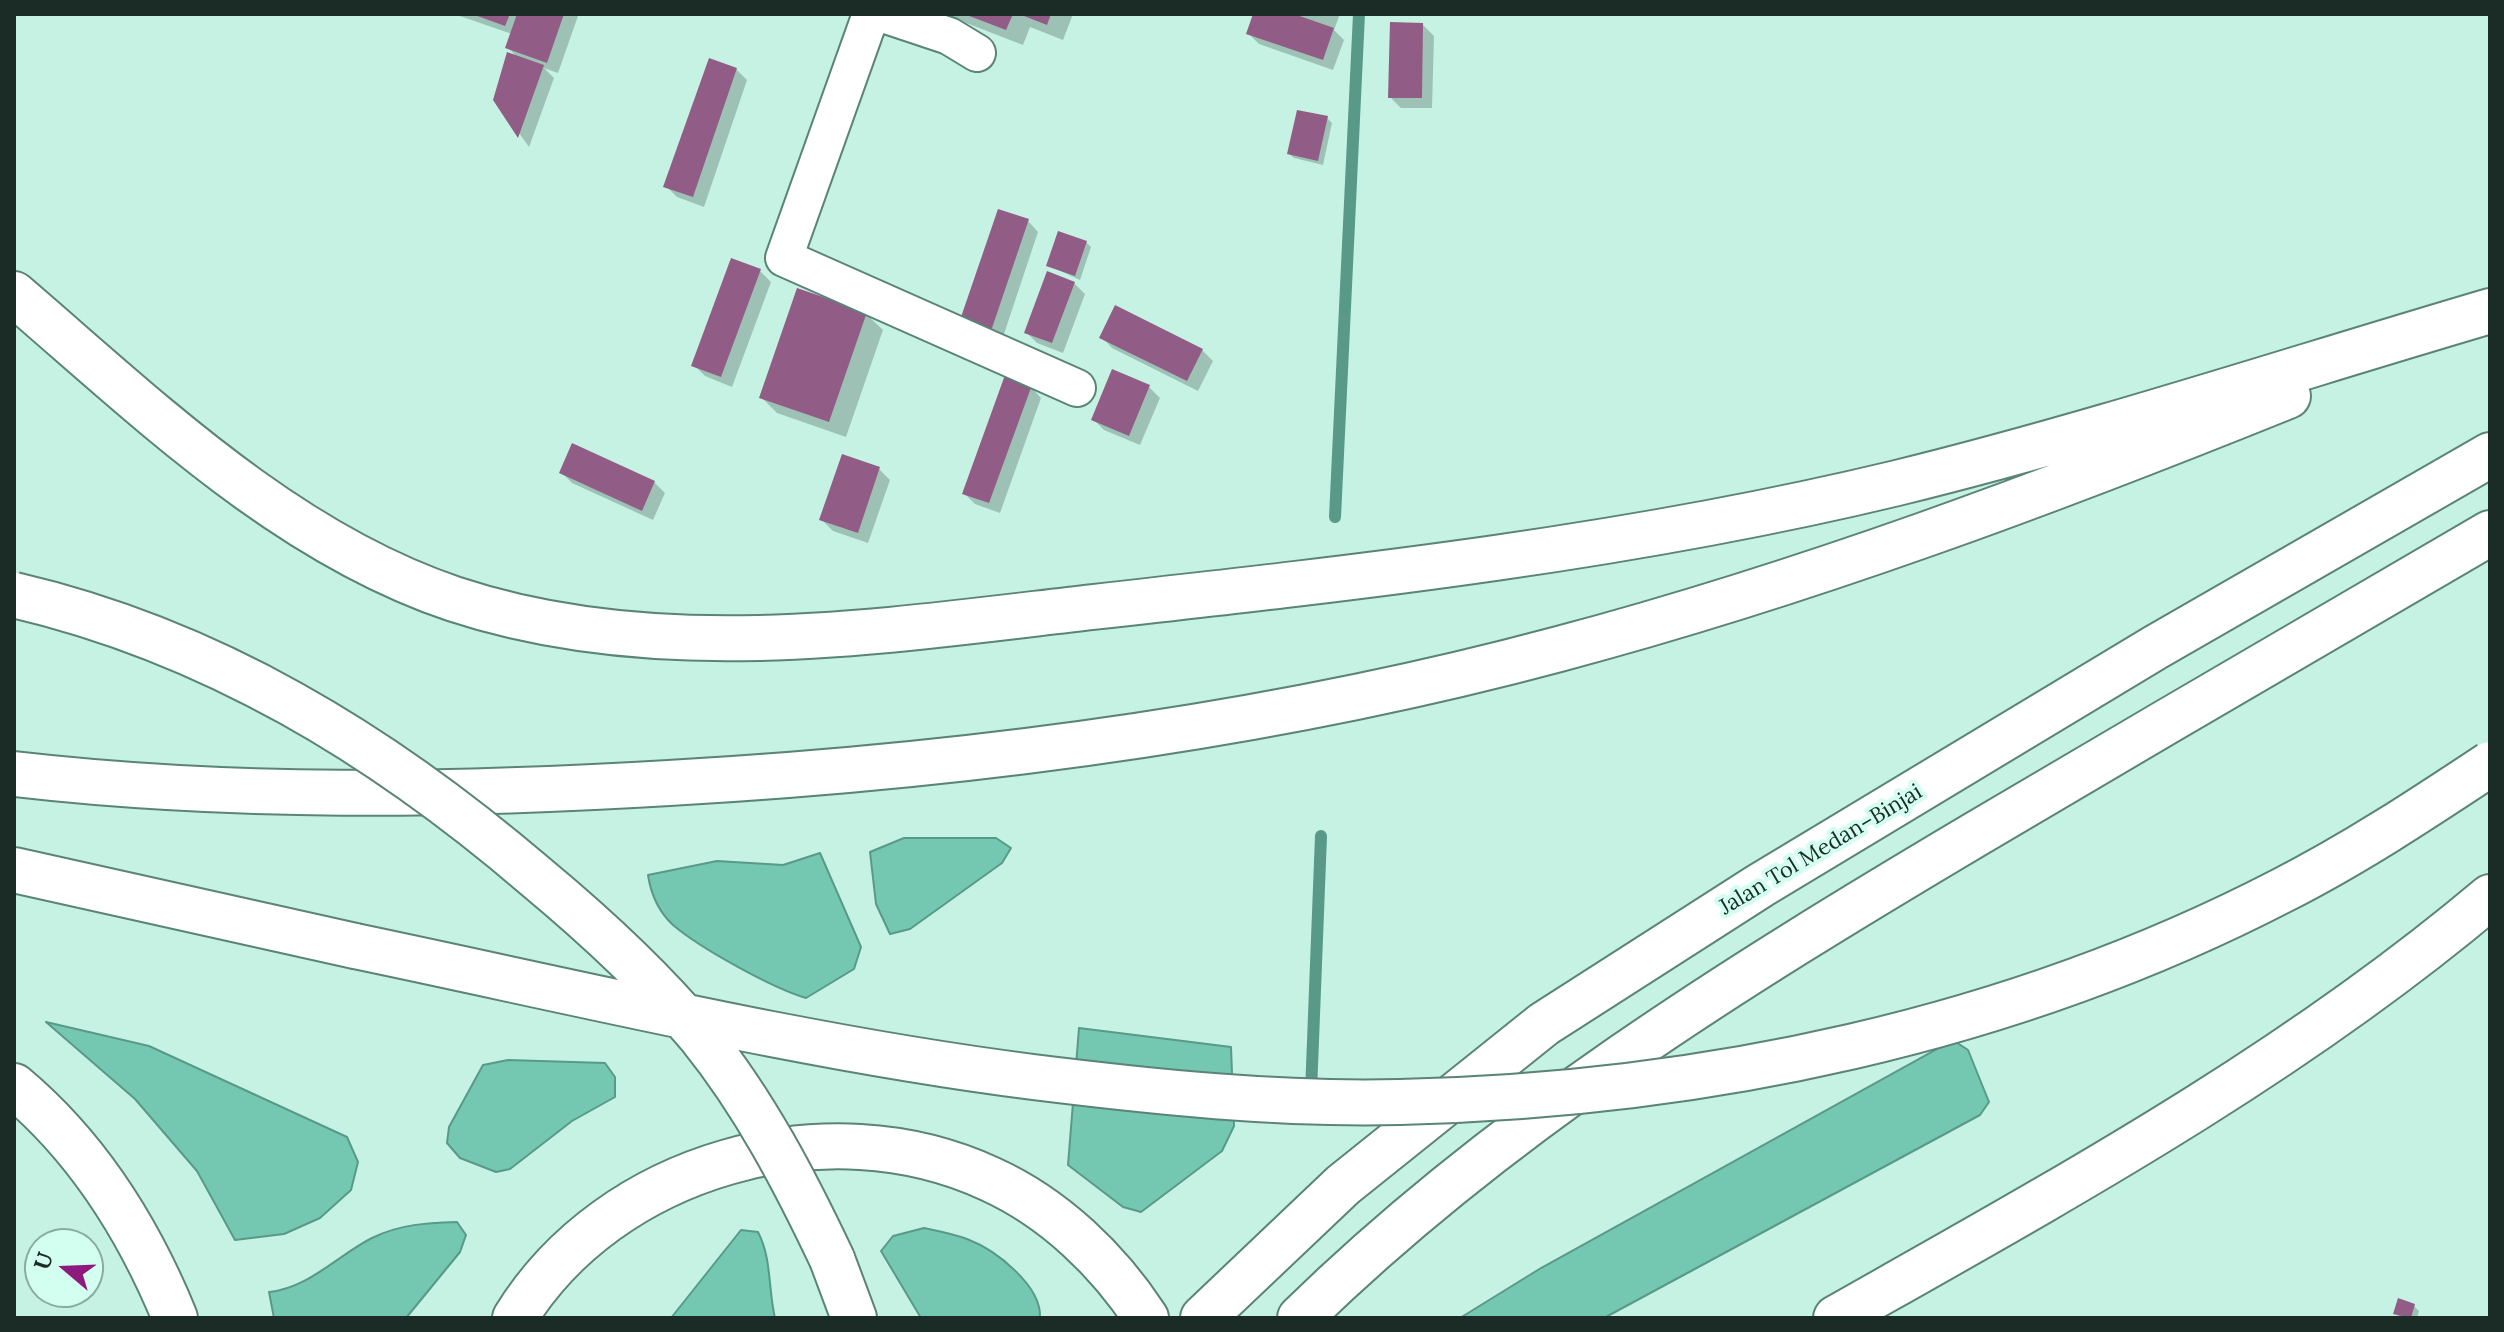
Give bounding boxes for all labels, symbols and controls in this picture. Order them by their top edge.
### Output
street label: Jalan Tol Medan–Binjai [1715,779,1927,921]
north arrow [24,1228,104,1308]
text: U [27,1248,59,1273]

